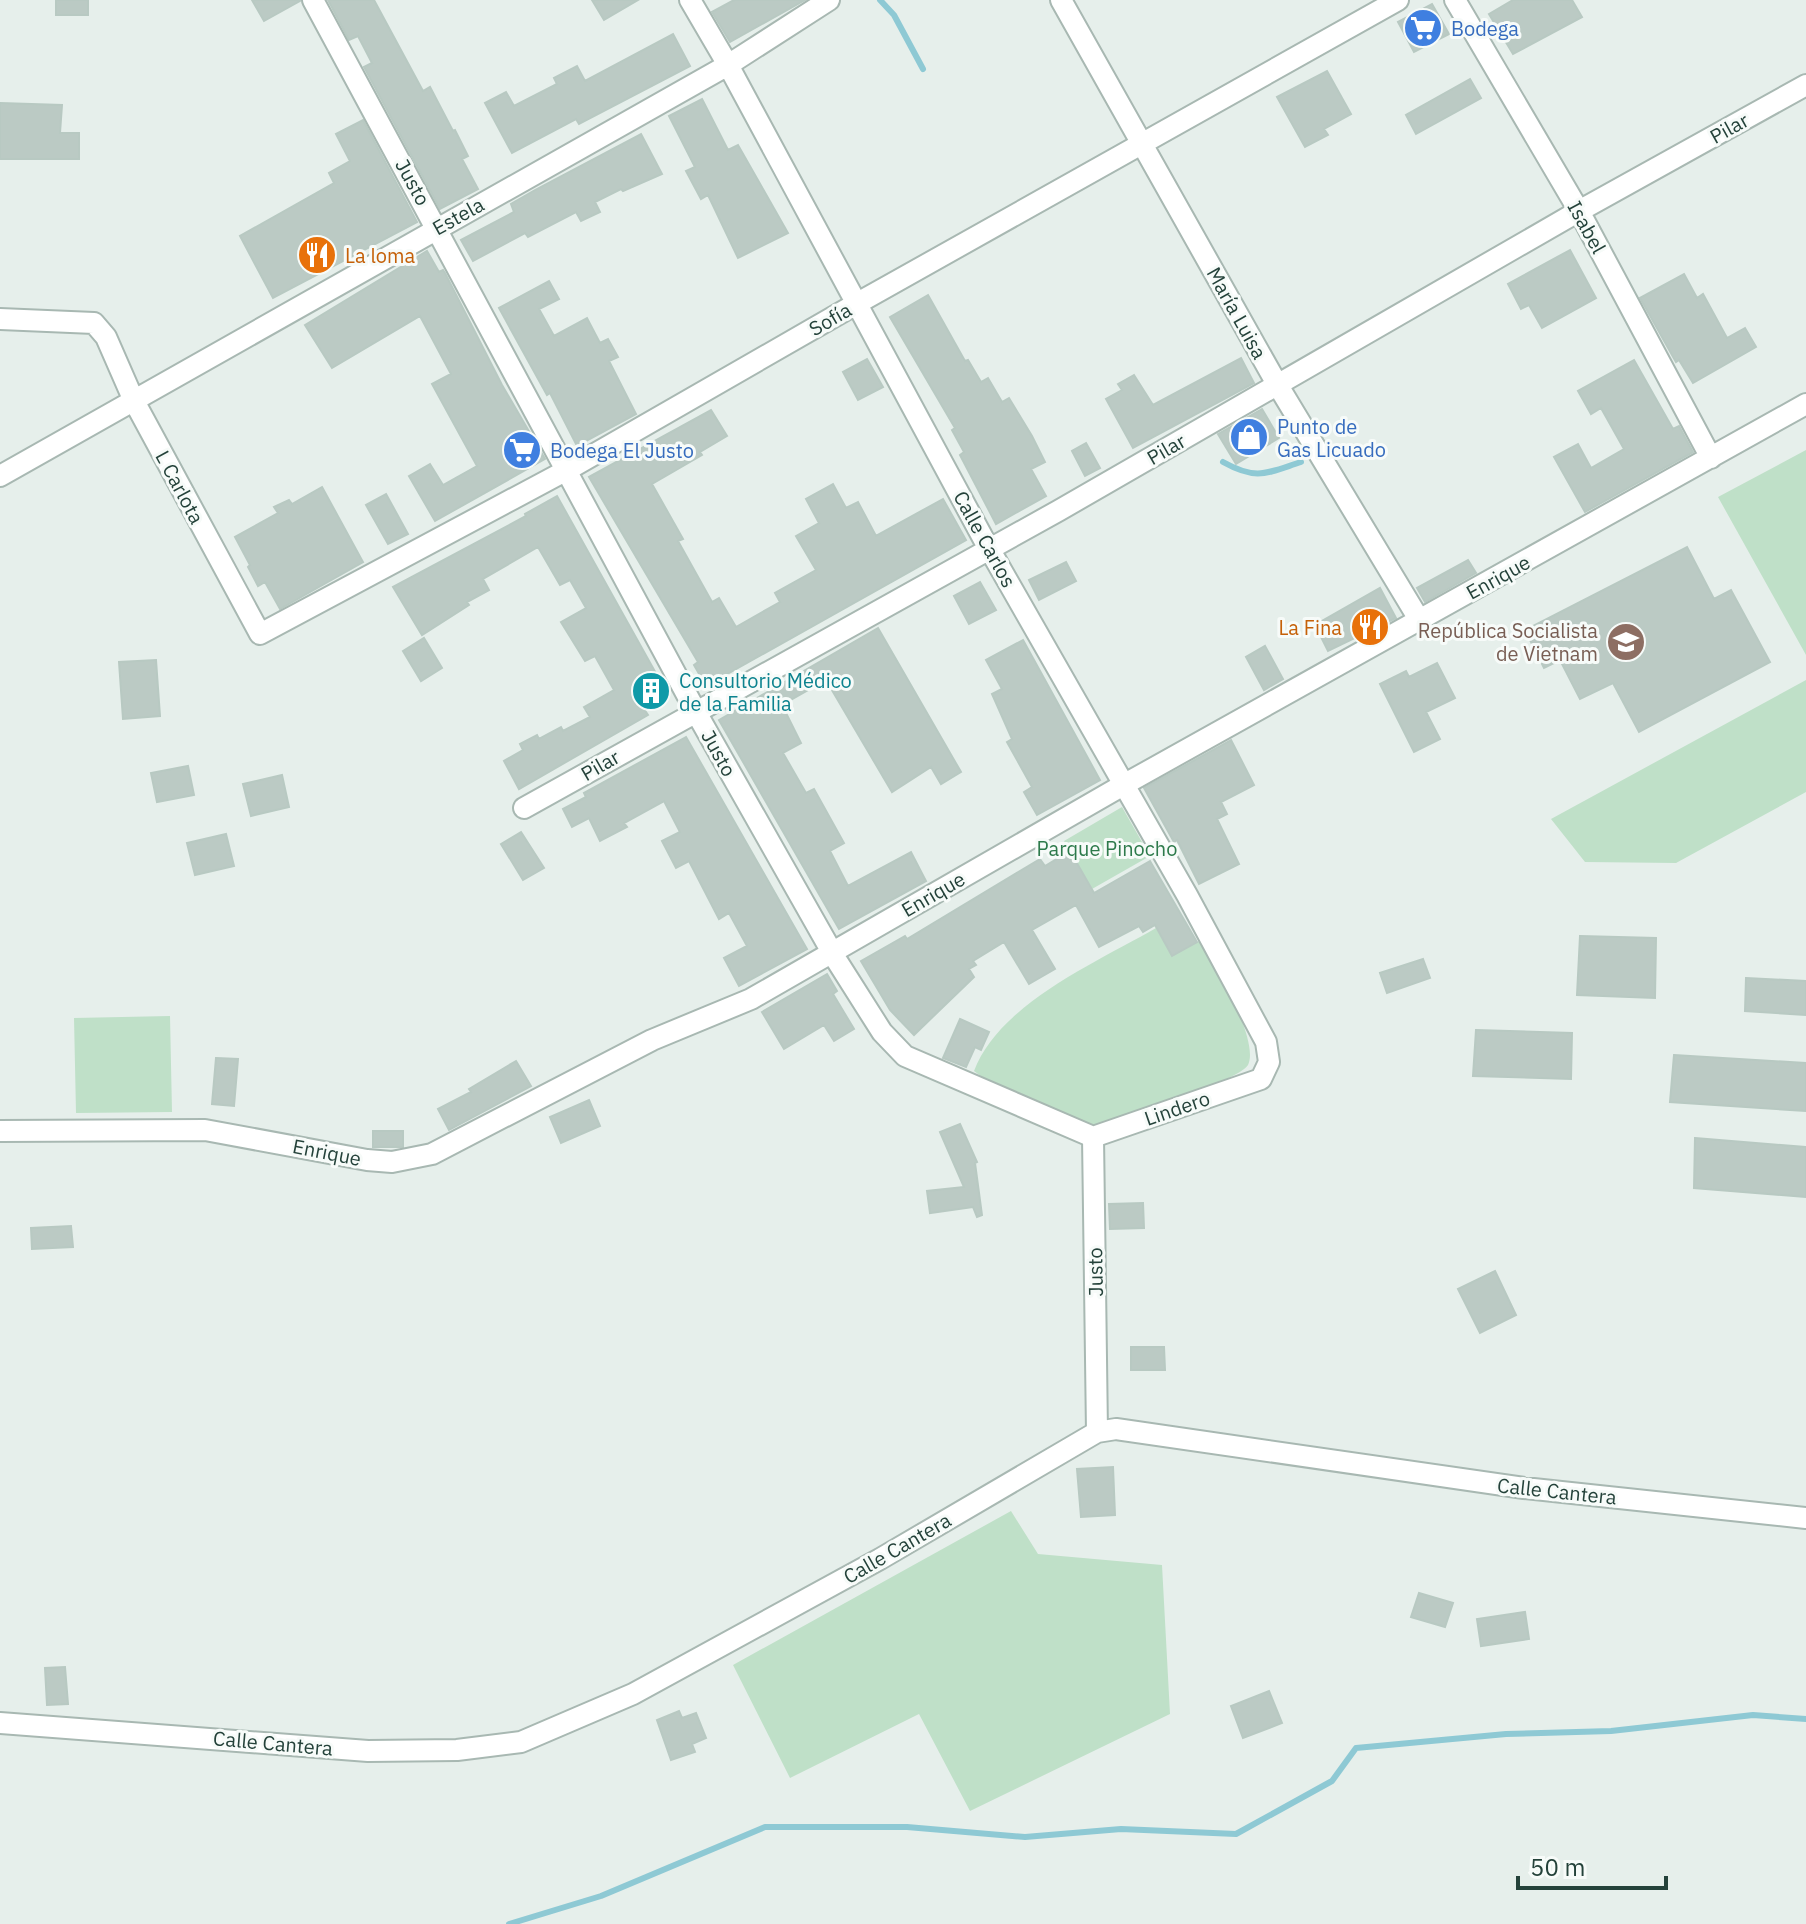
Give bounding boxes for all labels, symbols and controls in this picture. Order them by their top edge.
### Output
supermarket icon: Bodega [1402,7,1444,49]
place label: Bodega [1451,15,1519,42]
street label: Pilar [1705,106,1753,150]
street label: Justo [389,154,437,210]
street label: Estela [427,191,489,241]
street label: Isabel [1562,196,1612,258]
restaurant icon: La loma [296,234,338,276]
place label: La loma [345,242,415,269]
street label: María Luisa [1201,262,1274,364]
street label: Sofía [804,296,856,342]
place label: Punto de Gas Licuado [1277,413,1386,463]
shop icon: Punto de Gas Licuado [1228,416,1270,458]
street label: Pilar [1142,427,1190,471]
supermarket icon: Bodega El Justo [501,429,543,471]
place label: Bodega El Justo [550,437,694,464]
street label: L Carlota [149,446,211,529]
street label: Calle Carlos [947,486,1023,592]
street label: Enrique [1461,548,1535,606]
restaurant icon: La Fina [1349,606,1391,648]
place label: La Fina [1278,614,1342,641]
place label: República Socialista de Vietnam [1418,617,1598,667]
school or university icon: República Socialista de Vietnam [1605,621,1647,663]
place label: Consultorio Médico de la Familia [679,667,852,717]
building icon: Consultorio Médico de la Familia [630,670,672,712]
street label: Justo [695,725,743,781]
street label: Pilar [576,743,624,787]
park label: Parque Pinocho [1037,835,1177,862]
street label: Enrique [896,865,970,923]
street label: Lindero [1141,1084,1213,1132]
street label: Enrique [290,1132,364,1172]
street label: Justo [1081,1247,1109,1297]
street label: Calle Cantera [1496,1471,1618,1511]
street label: Calle Cantera [838,1506,956,1590]
street label: Calle Cantera [212,1724,334,1762]
scale bar [1518,1840,1666,1890]
text: 50 m [1530,1851,1585,1883]

